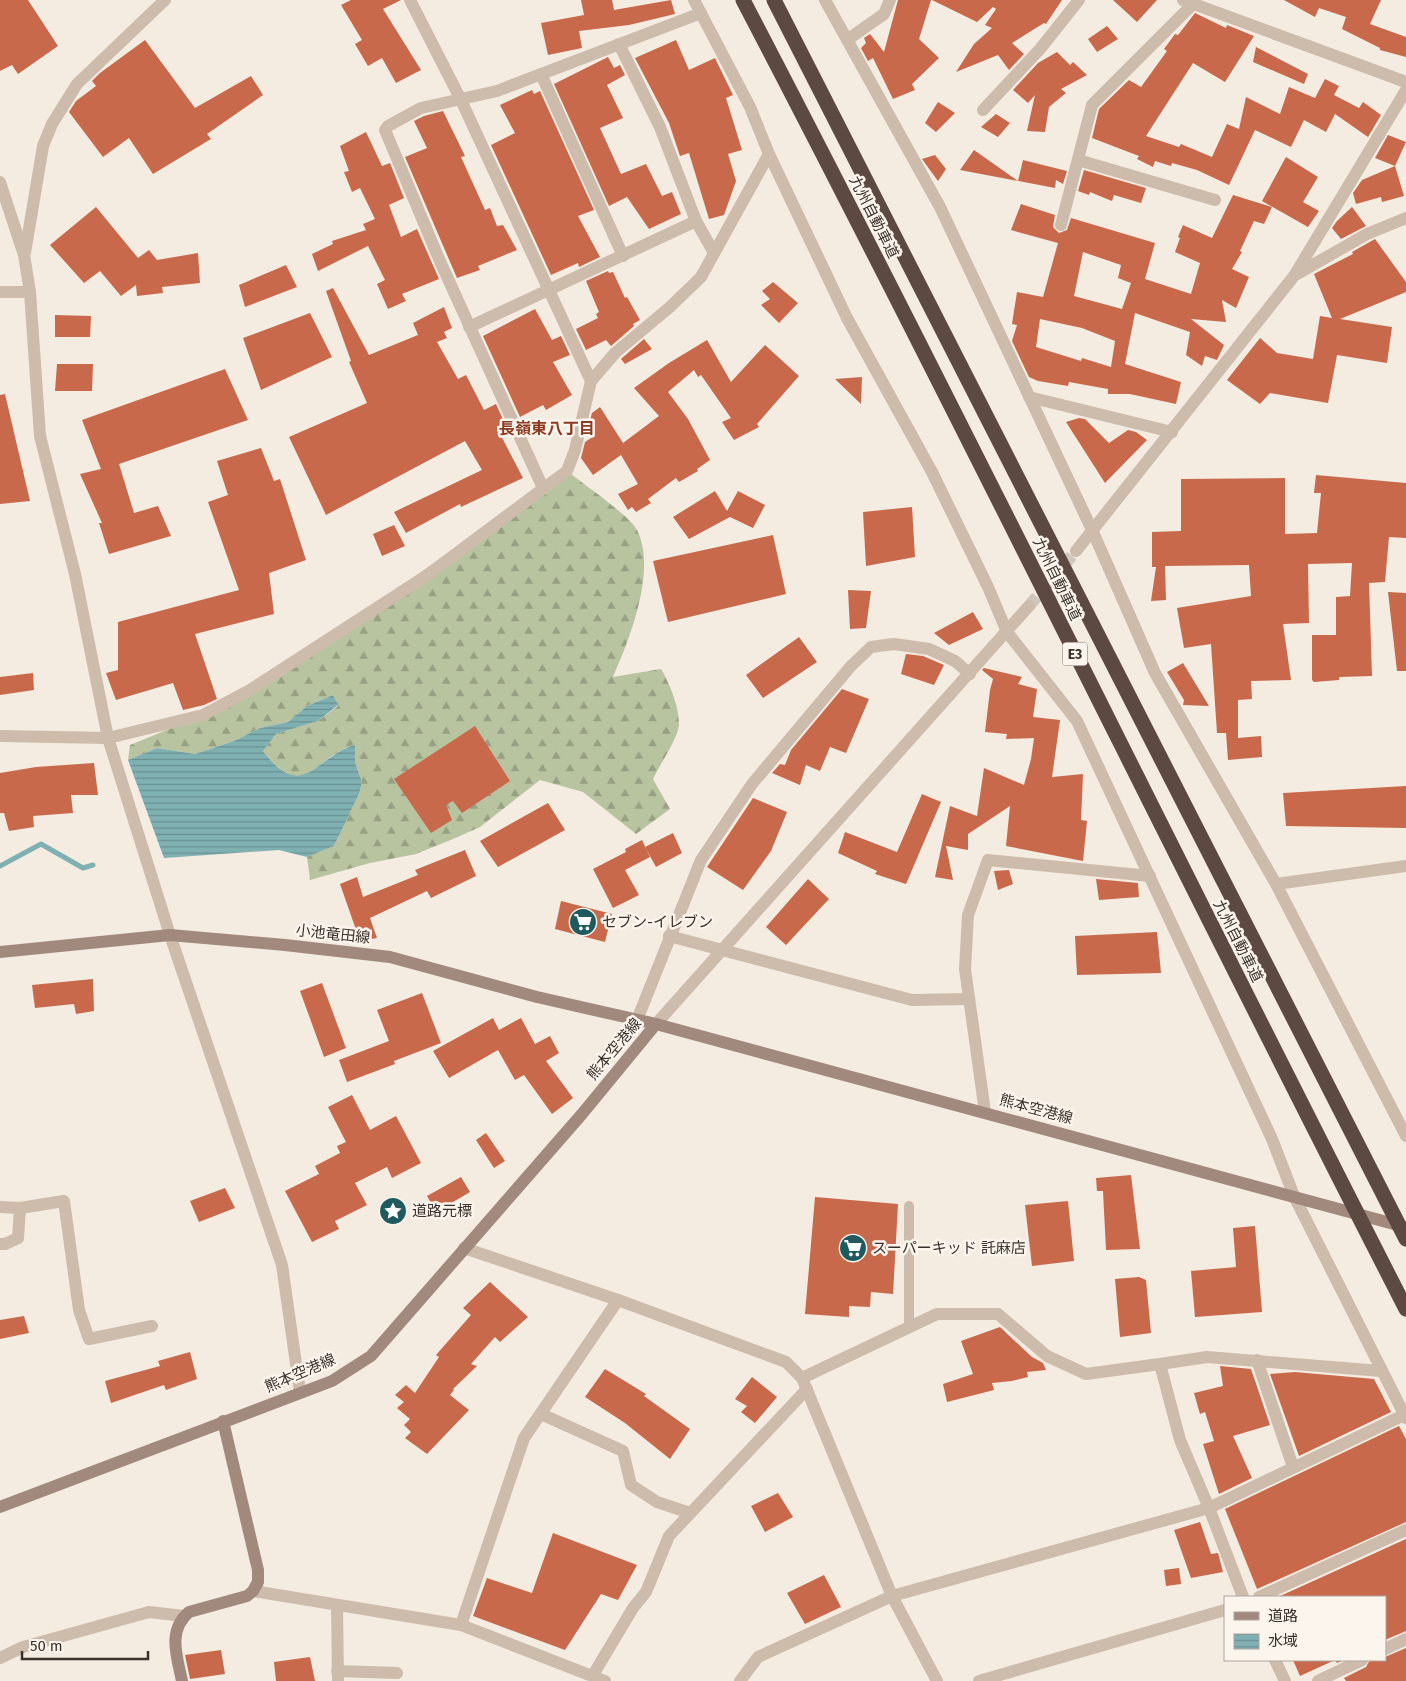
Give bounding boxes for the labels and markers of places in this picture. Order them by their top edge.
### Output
supermarket icon: セブン-イレブン [568,907,598,937]
place label: セブン-イレブン [602,913,713,931]
place icon: 道路元標 [378,1196,408,1226]
place label: 道路元標 [412,1202,472,1220]
supermarket icon: スーパーキッド 託麻店 [838,1233,868,1263]
place label: スーパーキッド 託麻店 [872,1239,1026,1257]

